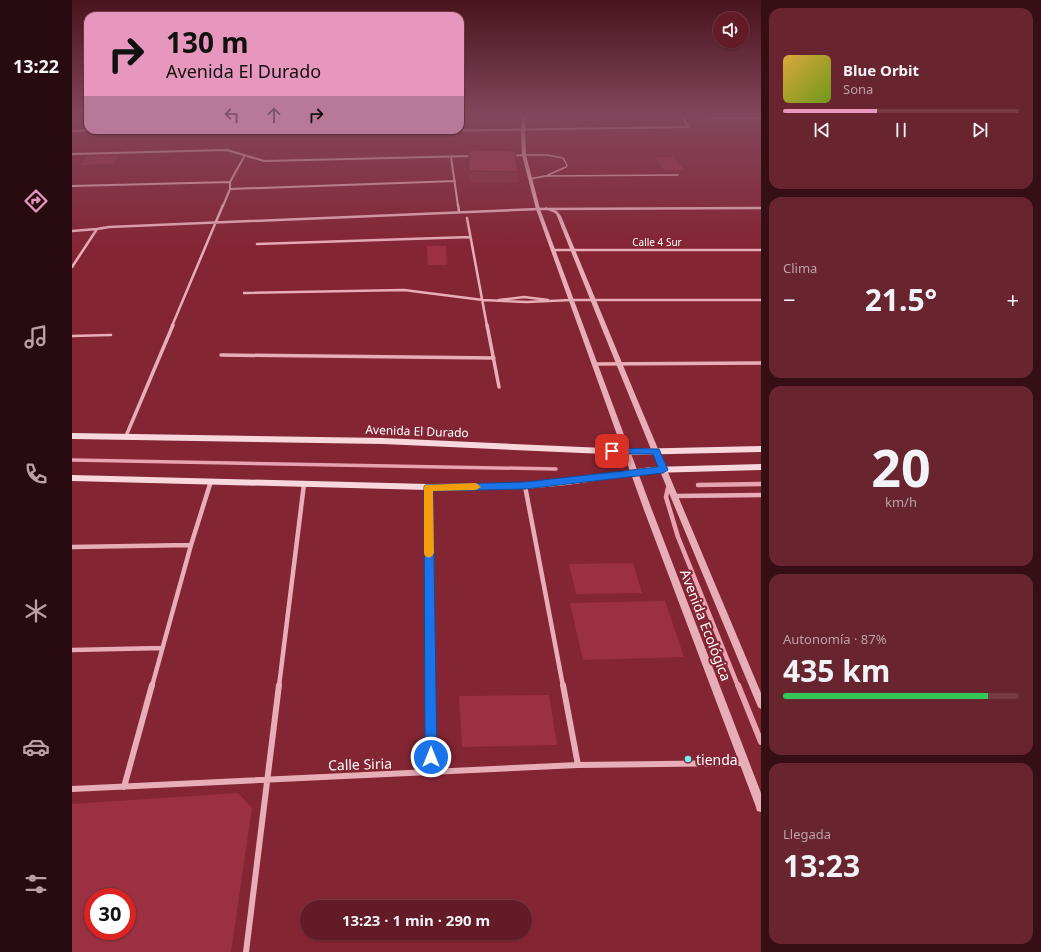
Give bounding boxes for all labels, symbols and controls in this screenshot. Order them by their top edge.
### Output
map controls [713,12,749,48]
button: sound [713,12,749,48]
text: 130 m [166,23,249,61]
icon: right [100,28,152,80]
text: 13:22 [13,54,59,78]
text: Avenida El Durado [166,59,321,83]
text: Blue Orbit [843,60,919,80]
text: Sona [843,80,873,98]
icon: left [221,104,243,126]
icon: ahead [263,104,285,126]
icon: right [305,104,327,126]
icon: previous [811,119,833,141]
icon: pause [890,119,912,141]
icon: next [969,119,991,141]
icon: directions [22,187,50,215]
street label: Calle 4 Sur [632,235,682,249]
text: Clima [783,259,817,277]
text: 21.5° [865,279,937,320]
text: − [783,284,796,314]
text: + [1006,284,1019,314]
icon: music [22,323,50,351]
street label: Avenida El Durado [365,421,469,441]
text: 20 [871,431,931,502]
pin [595,434,629,468]
icon: arrive [601,440,623,462]
icon: phone [22,460,50,488]
text: km/h [885,493,917,511]
street label: Avenida Ecológica [676,566,736,684]
icon: climate [22,597,50,625]
text: Autonomía · 87% [783,630,887,648]
text: 435 km [783,650,890,691]
icon: car [22,733,50,761]
position arrow [410,736,452,778]
place label: tienda [696,750,738,769]
street label: Calle Siria [328,753,392,775]
marker: tienda [683,754,693,764]
text: Llegada [783,825,831,843]
text: 13:23 [783,845,860,886]
icon: filters [22,870,50,898]
speed limit sign: 30 [84,888,136,940]
text: 13:23 · 1 min · 290 m [342,910,490,930]

